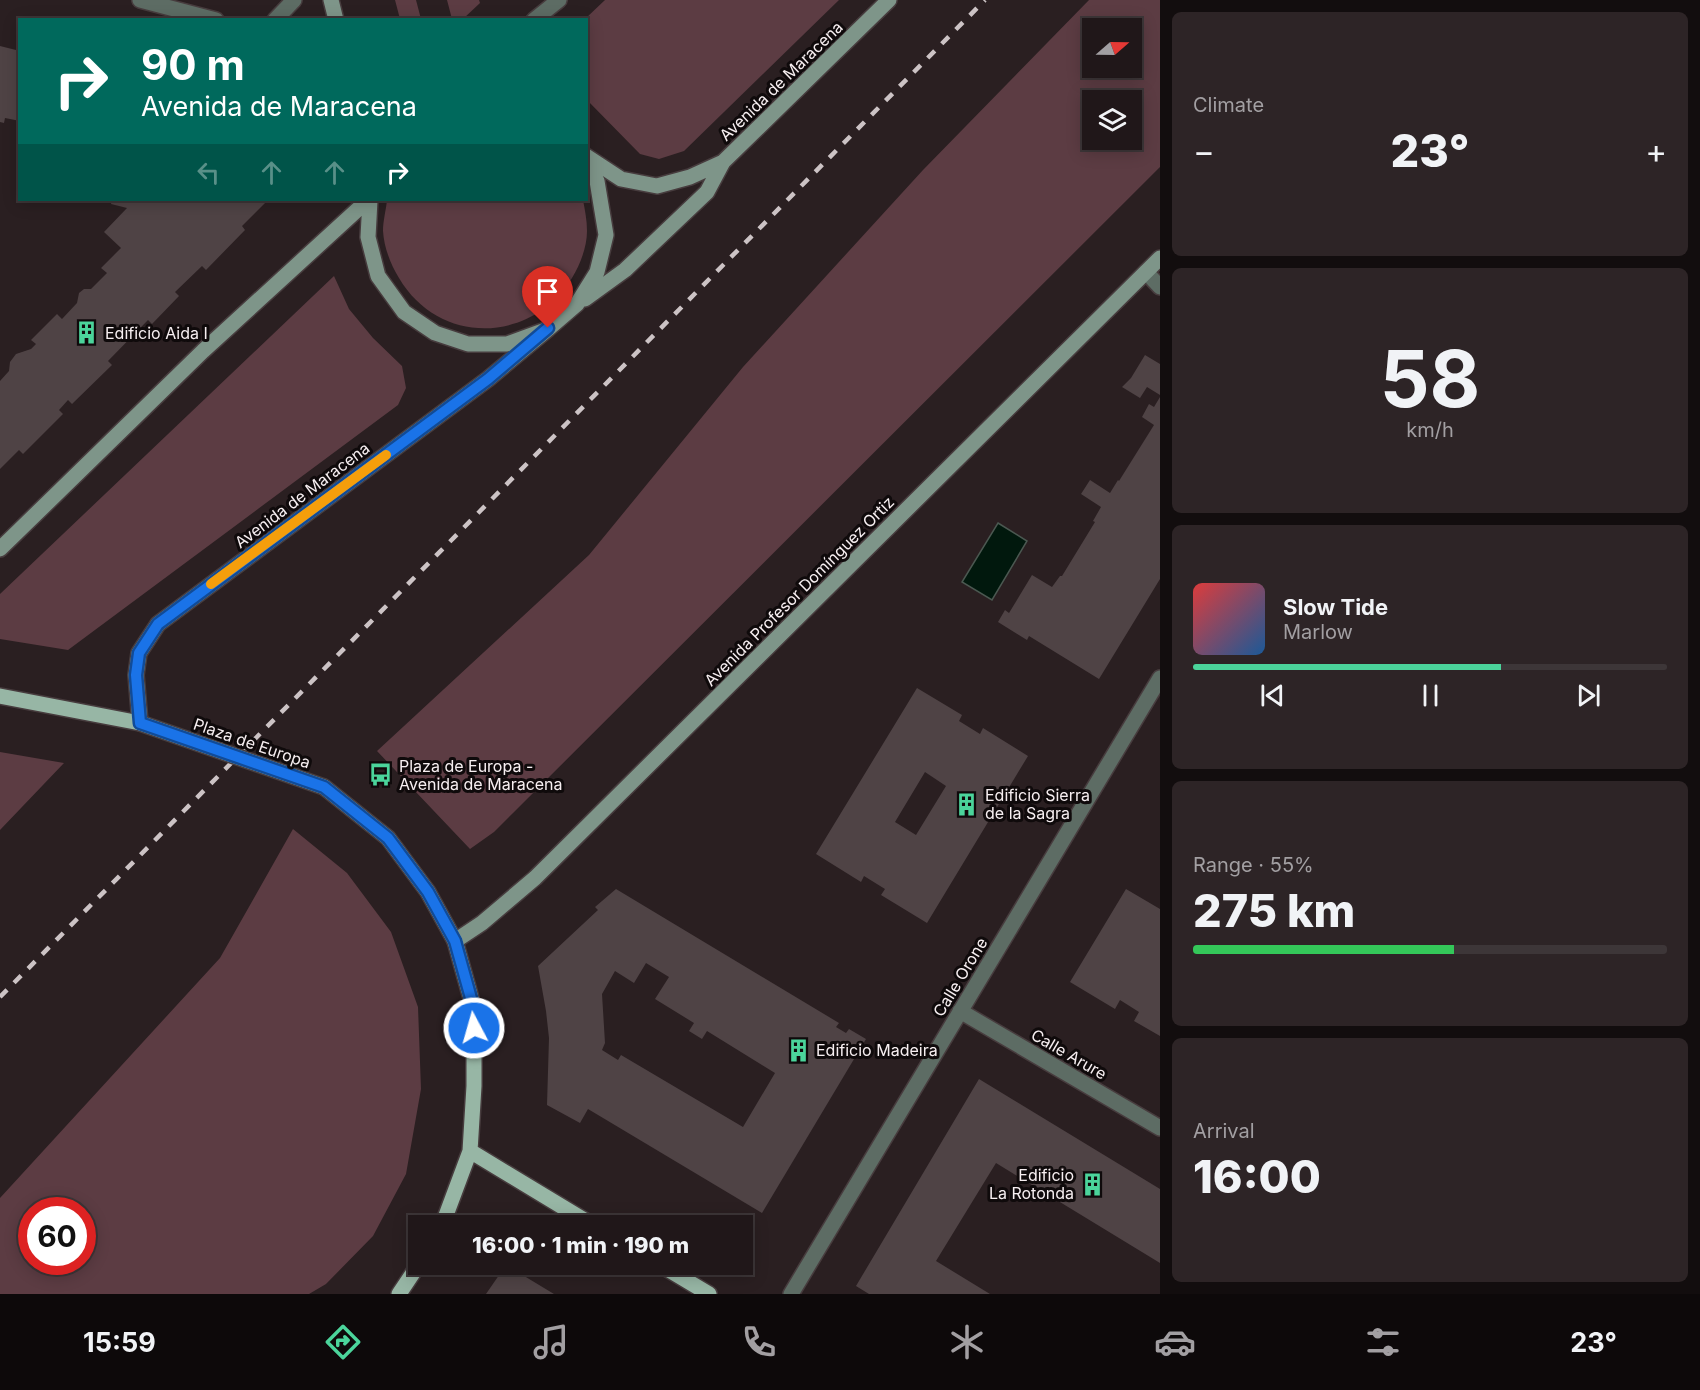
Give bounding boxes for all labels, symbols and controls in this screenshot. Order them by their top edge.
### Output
street label: Avenida de Maracena [715,17,847,145]
north arrow [1082,18,1142,78]
map controls [1082,18,1142,150]
text: 90 m [141,39,245,90]
icon: right [42,42,120,120]
text: Avenida de Maracena [141,90,417,123]
button: layers [1082,90,1142,150]
text: Climate [1193,93,1264,117]
text: 23° [1391,123,1469,178]
text: − [1193,131,1215,171]
text: + [1645,131,1667,171]
icon: left [192,156,225,189]
icon: ahead [255,156,288,189]
icon: ahead [318,156,351,189]
icon: right [381,156,414,189]
pin [522,266,573,328]
icon: arrive [531,275,564,308]
building icon: Edificio Aida I [74,320,100,346]
place label: Edificio Aida I [105,323,208,343]
text: 58 [1380,331,1480,426]
text: km/h [1406,418,1454,442]
street label: Avenida de Maracena [231,438,373,552]
street label: Avenida Profesor Domínguez Ortiz [700,492,898,690]
text: Slow Tide [1283,594,1388,620]
text: Marlow [1283,620,1353,644]
icon: previous [1256,679,1289,712]
icon: pause [1414,679,1447,712]
icon: next [1572,679,1605,712]
street label: Plaza de Europa [191,714,313,772]
place label: Plaza de Europa - Avenida de Maracena [399,756,563,794]
bus stop icon: Plaza de Europa - Avenida de Maracena [368,762,394,788]
place label: Edificio Sierra de la Sagra [985,785,1090,823]
building icon: Edificio Sierra de la Sagra [954,791,980,817]
text: Range · 55% [1193,853,1314,877]
text: 275 km [1193,883,1355,938]
street label: Calle Orone [929,934,991,1020]
position arrow [442,996,506,1060]
street label: Calle Arure [1028,1024,1110,1084]
building icon: Edificio Madeira [785,1037,811,1063]
place label: Edificio Madeira [816,1040,938,1060]
text: Arrival [1193,1119,1255,1143]
text: 16:00 [1193,1149,1321,1204]
place label: Edificio La Rotonda [989,1165,1074,1203]
building icon: Edificio La Rotonda [1079,1171,1105,1197]
speed limit sign: 60 [18,1197,96,1275]
text: 16:00 · 1 min · 190 m [472,1232,689,1258]
icon: directions [322,1321,364,1363]
icon: music [530,1321,572,1363]
icon: phone [738,1321,780,1363]
icon: climate [946,1321,988,1363]
icon: car [1154,1321,1196,1363]
icon: filters [1362,1321,1404,1363]
text: 15:59 [83,1326,156,1359]
text: 23° [1570,1326,1617,1359]

